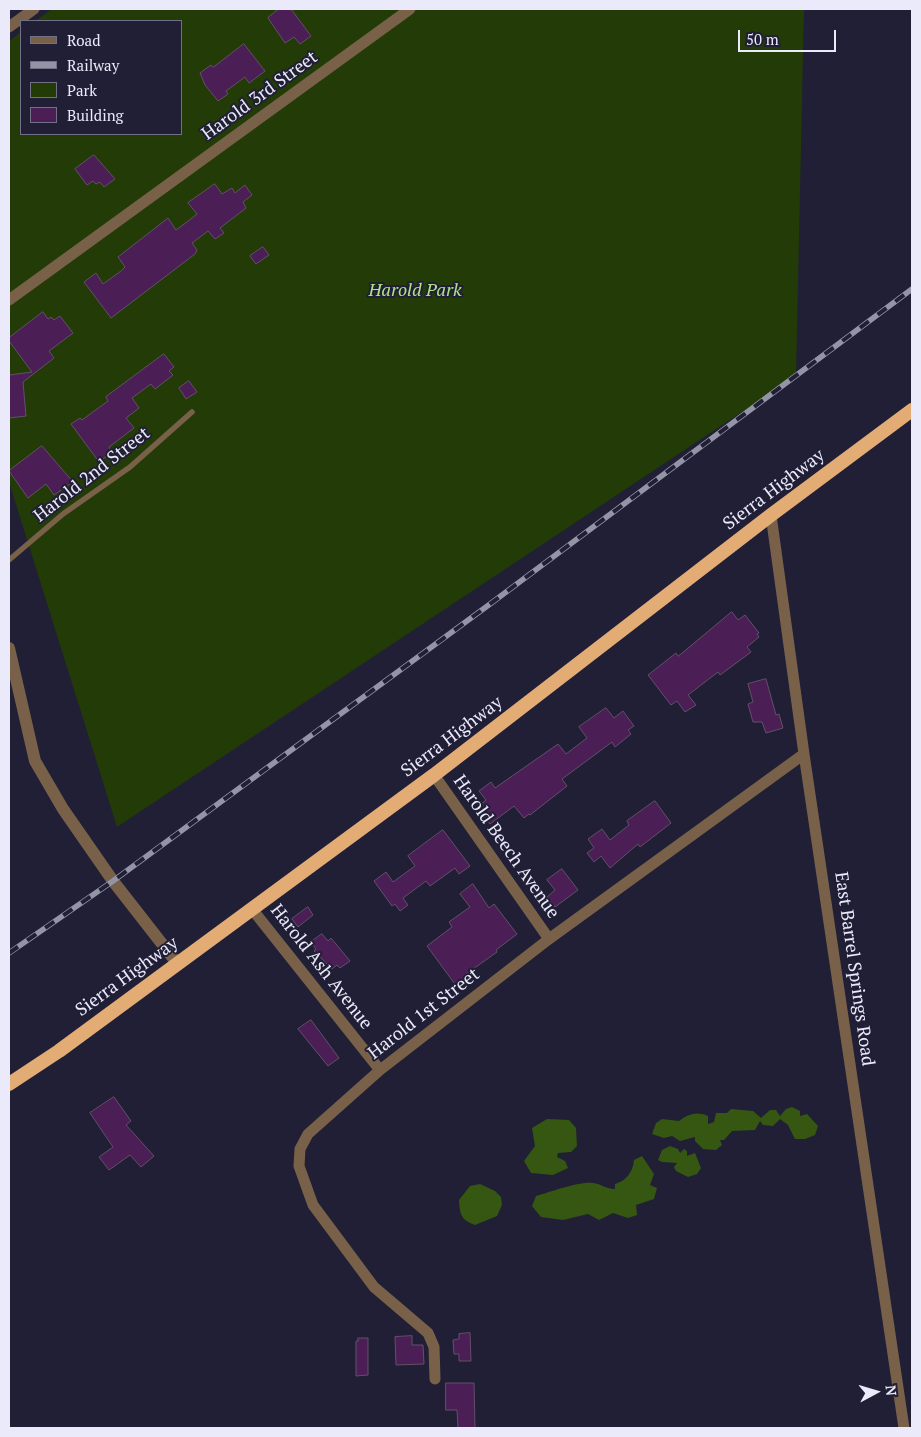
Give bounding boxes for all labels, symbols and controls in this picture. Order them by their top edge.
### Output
legend [20,20,182,135]
scale bar [741,20,838,52]
text: 50 m [746,29,779,49]
text: Road [67,30,100,50]
street label: Harold 3rd Street [198,47,322,145]
text: Railway [67,55,119,75]
text: Park [67,80,97,100]
text: Building [67,105,124,125]
park label: Harold Park [368,280,462,302]
street label: Harold 2nd Street [30,423,154,527]
street label: Sierra Highway [719,445,829,535]
street label: Sierra Highway [397,692,507,782]
street label: Harold Beech Avenue [448,771,564,923]
street label: East Barrel Springs Road [830,871,878,1067]
street label: Harold Ash Avenue [265,900,377,1034]
street label: Sierra Highway [72,933,182,1021]
street label: Harold 1st Street [364,964,484,1064]
north arrow [851,1367,901,1417]
text: N [881,1384,901,1397]

